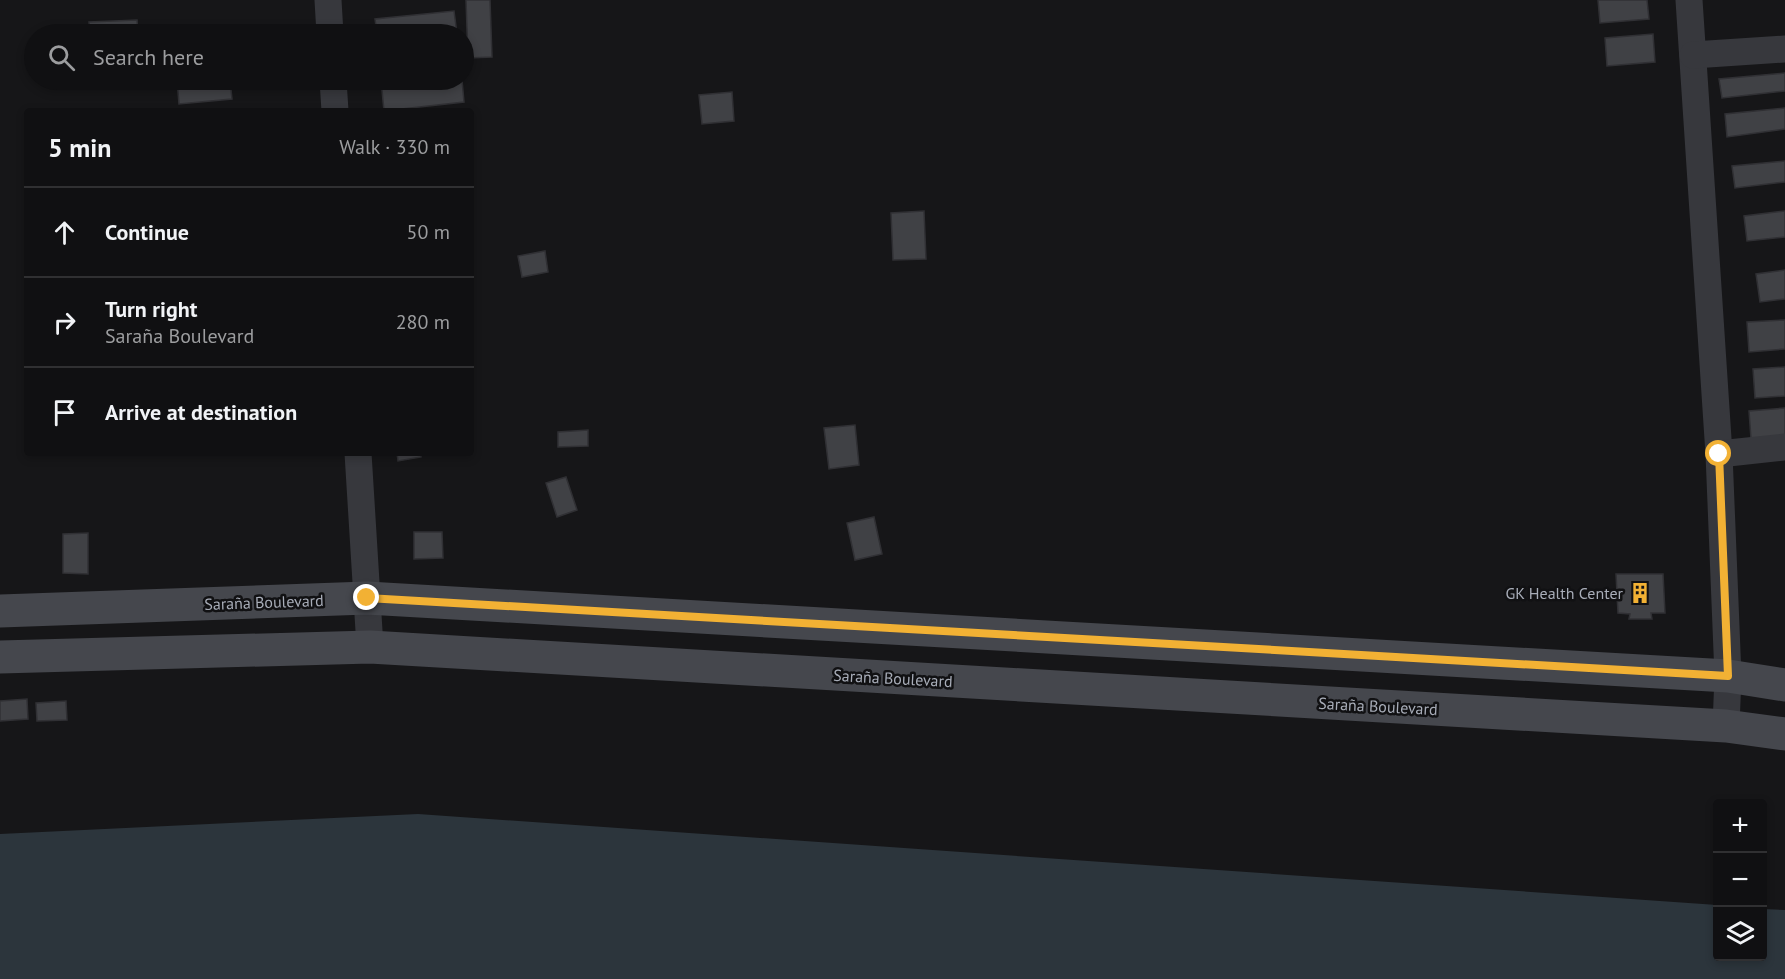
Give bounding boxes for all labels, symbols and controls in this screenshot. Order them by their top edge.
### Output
search box [24,24,474,90]
icon: search [45,41,78,74]
text: Search here [93,43,204,71]
text: 5 min [48,131,111,164]
text: Walk · 330 m [339,134,450,160]
icon: ahead [48,216,81,249]
text: Continue [105,218,189,246]
text: 50 m [407,219,450,245]
text: Turn right [105,295,197,323]
icon: right [48,306,81,339]
text: 280 m [396,309,450,335]
text: Saraña Boulevard [105,323,254,349]
icon: arrive [48,396,81,429]
text: Arrive at destination [105,398,297,426]
route start [1705,440,1731,466]
building icon: GK Health Center [1628,581,1652,605]
place label: GK Health Center [1505,583,1624,603]
route end [353,584,379,610]
street label: Saraña Boulevard [204,590,324,614]
street label: Saraña Boulevard [833,665,953,691]
street label: Saraña Boulevard [1318,693,1438,719]
map controls [1713,799,1767,961]
button: + [1713,799,1767,853]
button: − [1713,853,1767,907]
button: layers [1713,907,1767,961]

